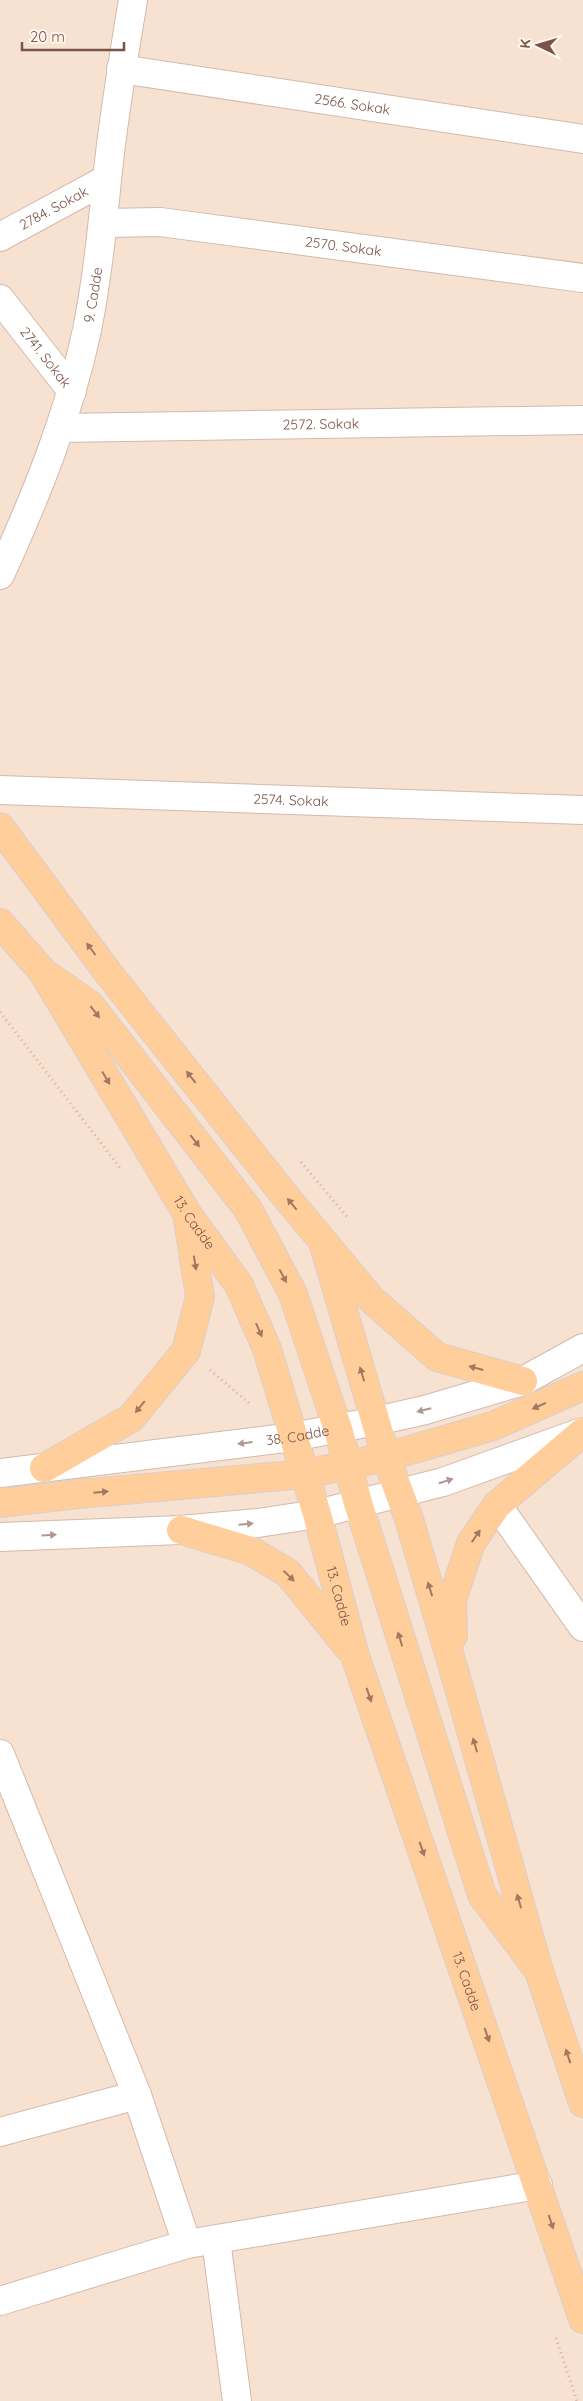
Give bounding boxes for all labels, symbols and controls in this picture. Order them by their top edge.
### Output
scale bar [22,20,125,52]
north arrow [513,20,563,70]
text: 20 m [30,27,65,46]
text: K [516,39,534,49]
street label: 2566. Sokak [313,89,392,119]
street label: 2784. Sokak [16,182,91,234]
street label: 2570. Sokak [304,232,383,260]
street label: 9. Cadde [80,266,106,324]
street label: 2741. Sokak [16,323,75,391]
street label: 2572. Sokak [283,414,359,434]
street label: 2574. Sokak [253,790,329,810]
one-way arrow [86,942,96,956]
one-way arrow [90,1005,100,1019]
one-way arrow [102,1070,110,1085]
one-way arrow [186,1071,197,1084]
one-way arrow [189,1134,200,1147]
street label: 13. Cadde [170,1192,219,1253]
one-way arrow [287,1198,298,1211]
one-way arrow [191,1255,199,1271]
one-way arrow [279,1269,287,1283]
one-way arrow [255,1323,263,1337]
one-way arrow [469,1364,484,1372]
one-way arrow [358,1367,366,1382]
one-way arrow [135,1400,146,1413]
one-way arrow [531,1401,546,1410]
one-way arrow [417,1406,432,1414]
street label: 38. Cadde [265,1421,331,1449]
one-way arrow [237,1439,253,1447]
one-way arrow [438,1477,453,1484]
one-way arrow [93,1487,109,1495]
one-way arrow [238,1520,254,1528]
one-way arrow [471,1529,481,1543]
one-way arrow [41,1531,57,1539]
street label: 13. Cadde [322,1564,356,1628]
one-way arrow [283,1570,295,1582]
one-way arrow [425,1581,433,1596]
one-way arrow [396,1631,404,1646]
one-way arrow [366,1688,373,1703]
one-way arrow [471,1737,479,1752]
one-way arrow [418,1842,426,1857]
one-way arrow [515,1894,523,1909]
street label: 13. Cadde [448,1949,485,2013]
one-way arrow [484,2028,491,2043]
one-way arrow [563,2049,571,2064]
one-way arrow [548,2215,555,2230]

